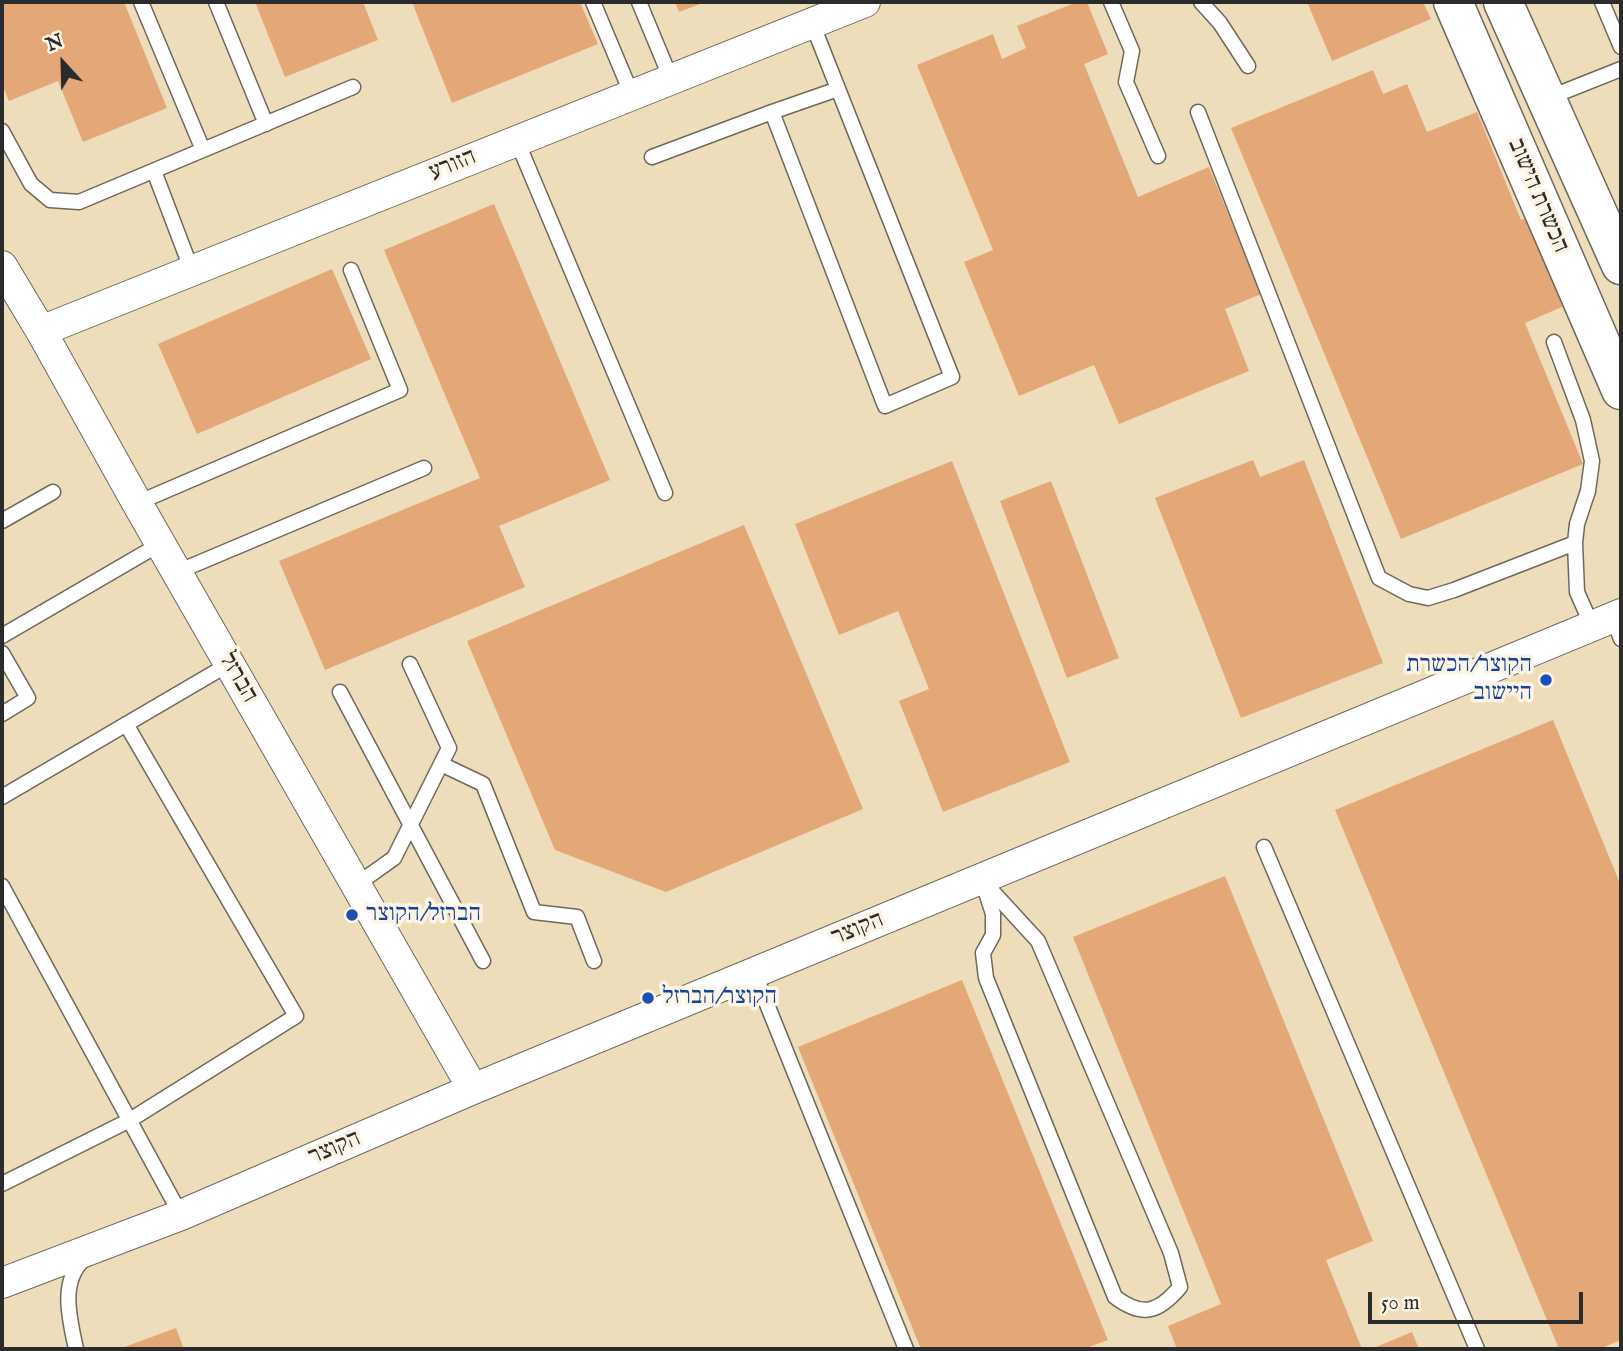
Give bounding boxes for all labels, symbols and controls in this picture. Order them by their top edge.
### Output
north arrow [28,28,98,98]
text: N [43,29,67,58]
street label: הכשרת הישוב [1500,135,1574,257]
street label: הזורע [425,144,481,188]
street label: הברזל [211,648,263,708]
place label: הקוצר/הכשרת היישוב [1406,652,1532,708]
marker: הקוצר/הכשרת היישוב [1538,672,1554,688]
place label: הברזל/הקוצר [366,901,481,929]
marker: הברזל/הקוצר [344,907,360,923]
street label: הקוצר [828,907,888,953]
place label: הקוצר/הברזל [662,984,777,1012]
marker: הקוצר/הברזל [640,990,656,1006]
street label: הקוצר [305,1125,365,1173]
scale bar [1371,1278,1586,1322]
text: 50 m [1381,1290,1420,1317]

